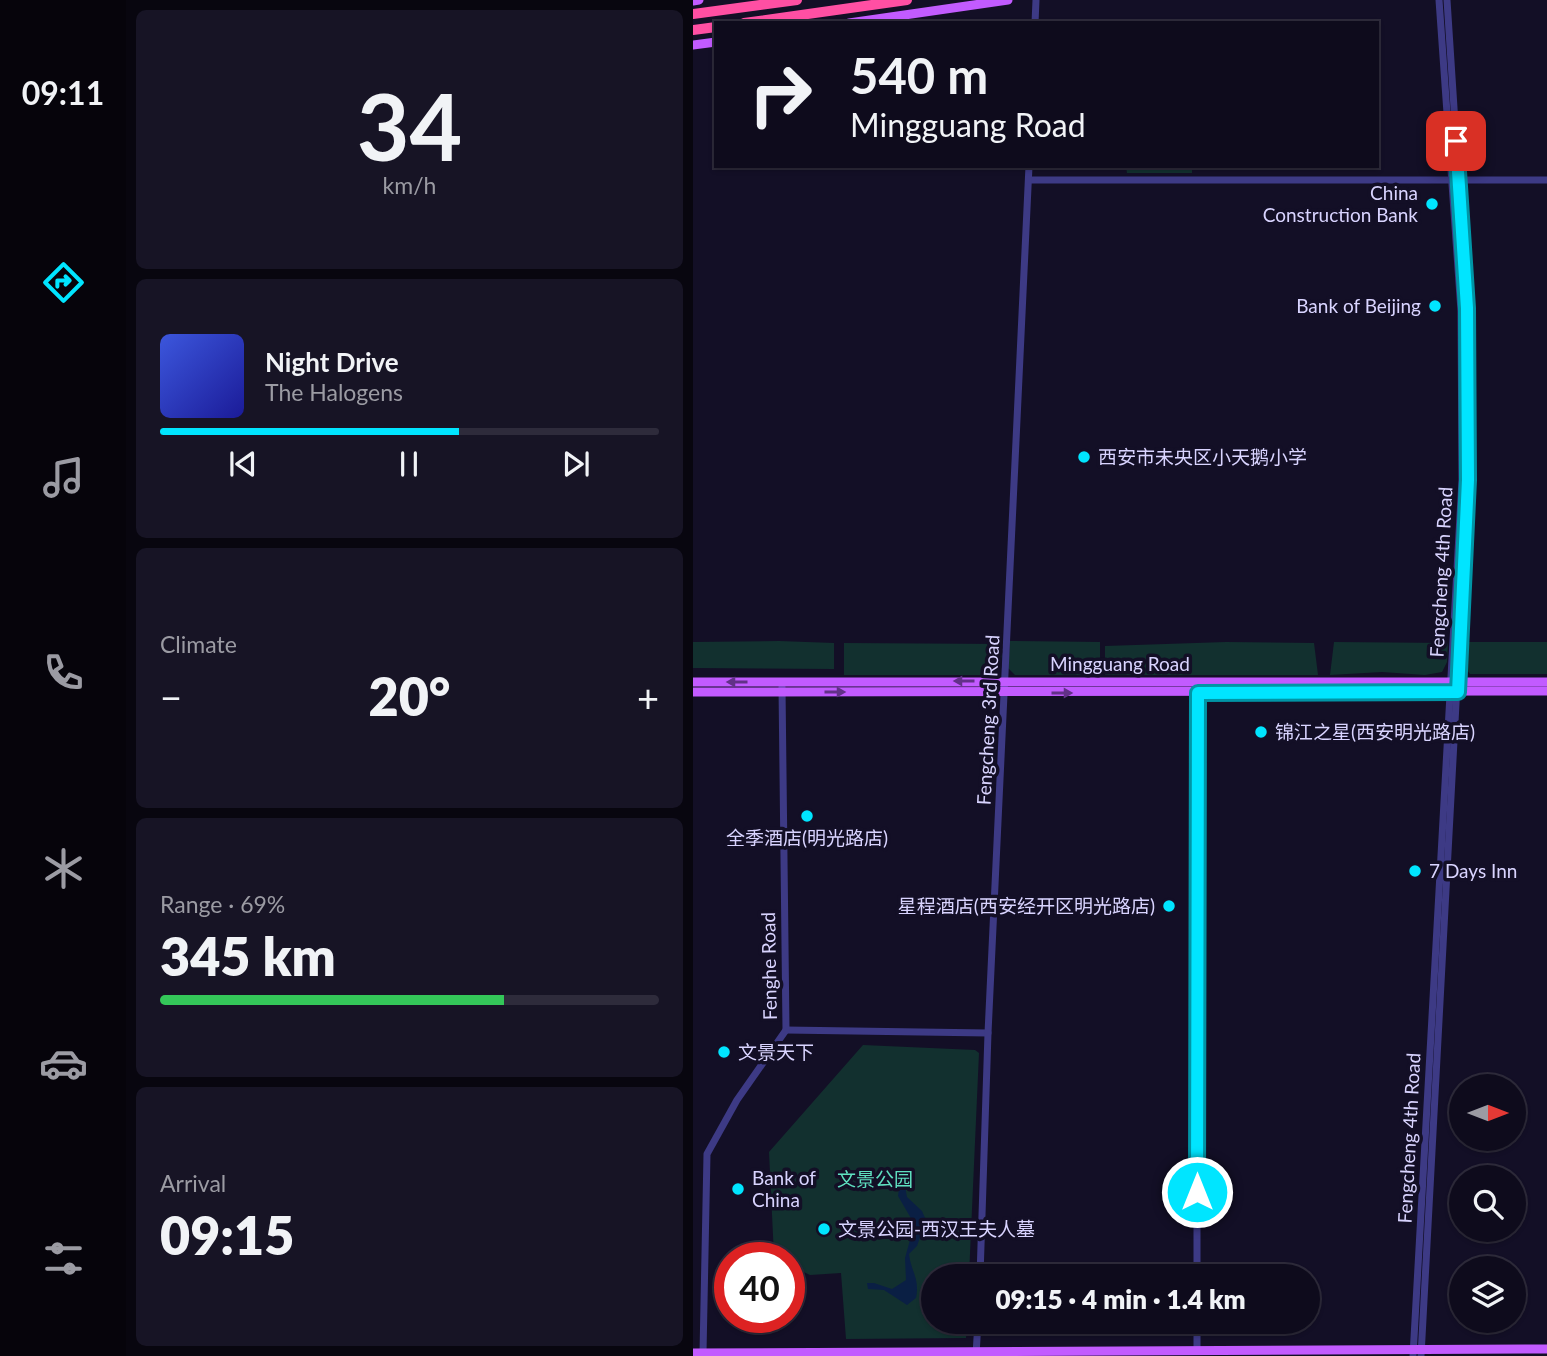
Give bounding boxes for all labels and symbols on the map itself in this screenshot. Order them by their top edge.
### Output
pin [1426,111,1486,171]
place label: China Construction Bank [1263,181,1418,226]
marker: China Construction Bank [1424,196,1440,212]
place label: Bank of Beijing [1296,294,1421,317]
marker: Bank of Beijing [1427,298,1443,314]
place label: 西安市未央区小天鹅小学 [1098,445,1307,468]
marker: 西安市未央区小天鹅小学 [1076,449,1092,465]
street label: Fengcheng 4th Road [1425,486,1456,658]
street label: Fengcheng 3rd Road [972,634,1003,806]
street label: Mingguang Road [1050,652,1190,675]
one-way arrow [953,675,975,687]
one-way arrow [726,676,748,688]
one-way arrow [824,686,846,698]
one-way arrow [1051,687,1073,699]
place label: 锦江之星(西安明光路店) [1275,720,1475,743]
marker: 锦江之星(西安明光路店) [1253,724,1269,740]
marker: 全季酒店(明光路店) [799,808,815,824]
place label: 全季酒店(明光路店) [726,826,888,849]
place label: 7 Days Inn [1429,859,1517,882]
marker: 7 Days Inn [1407,863,1423,879]
place label: 星程酒店(西安经开区明光路店) [898,894,1155,917]
marker: 星程酒店(西安经开区明光路店) [1161,898,1177,914]
street label: Fenghe Road [756,912,781,1020]
place label: 文景天下 [738,1040,814,1063]
marker: 文景天下 [716,1044,732,1060]
street label: Fengcheng 4th Road [1393,1052,1424,1224]
north arrow [1449,1074,1526,1152]
position arrow [1160,1155,1234,1229]
place label: Bank of China [752,1166,816,1211]
park label: 文景公园 [837,1167,913,1190]
marker: Bank of China [730,1181,746,1197]
place label: 文景公园-西汉王夫人墓 [838,1217,1035,1240]
marker: 文景公园-西汉王夫人墓 [816,1221,832,1237]
speed limit sign: 40 [714,1242,805,1333]

